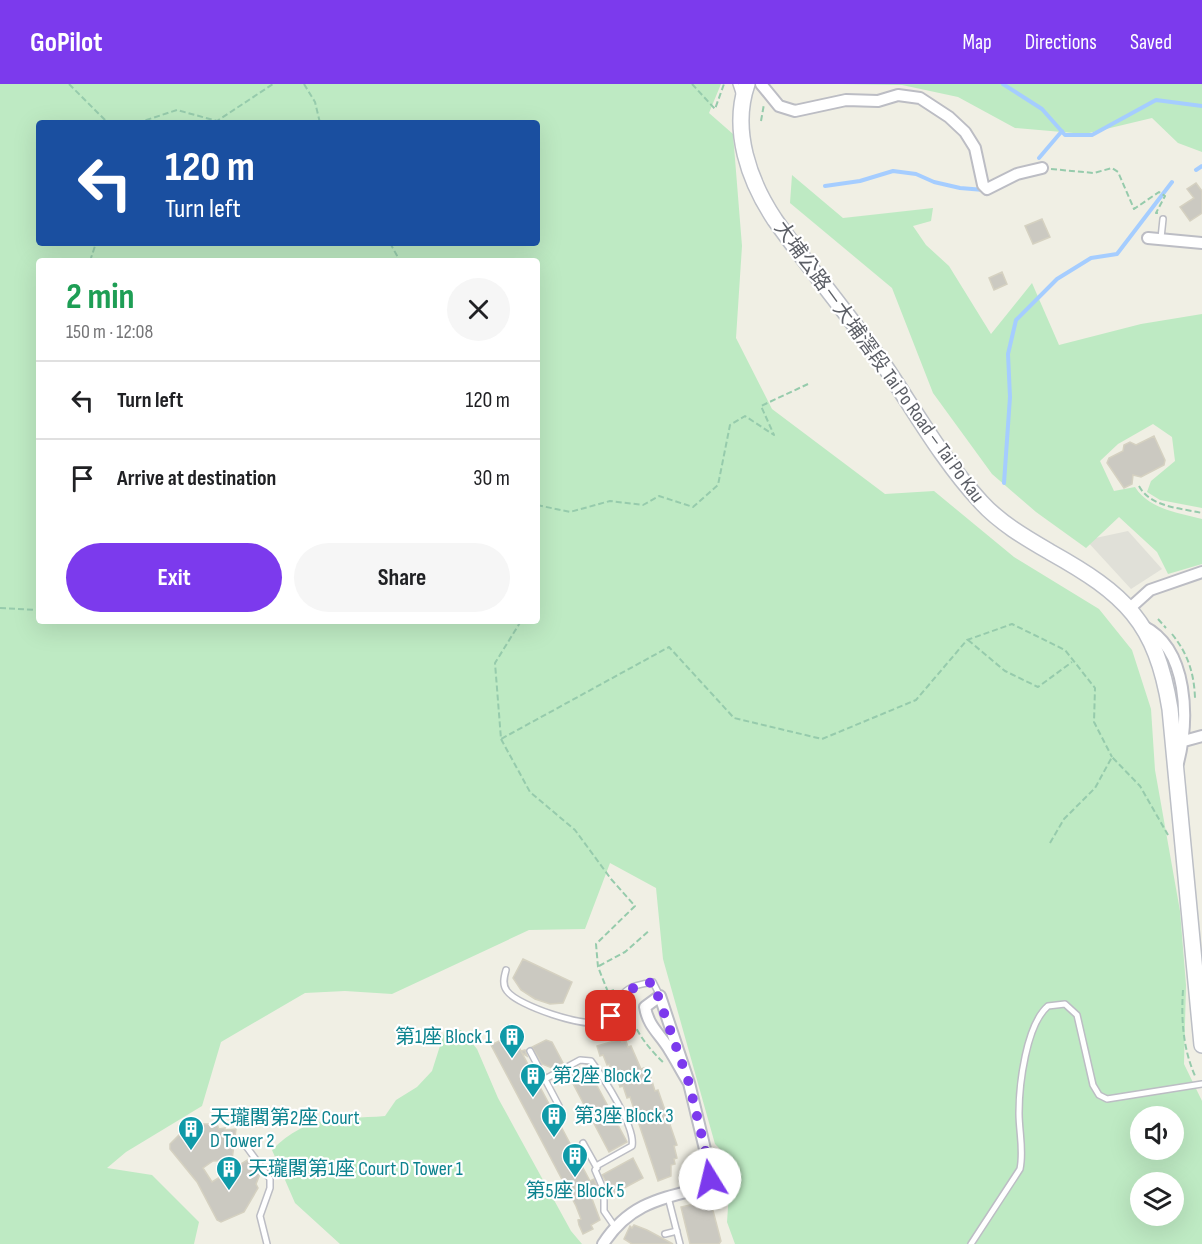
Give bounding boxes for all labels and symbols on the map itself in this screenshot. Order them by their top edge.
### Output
street label: 大埔公路－大埔滘段 Tai Po Road – Tai Po Kau [769,217,989,507]
pin [585,990,636,1041]
building icon: 第1座 Block 1 [497,1022,527,1060]
place label: 第1座 Block 1 [395,1025,492,1049]
building icon: 第2座 Block 2 [518,1061,548,1099]
place label: 第2座 Block 2 [552,1064,651,1088]
building icon: 第3座 Block 3 [539,1101,569,1139]
place label: 第3座 Block 3 [574,1104,674,1128]
place label: 天瓏閣第2座 Court D Tower 2 [210,1106,360,1153]
building icon: 天瓏閣第2座 Court D Tower 2 [176,1114,206,1152]
building icon: 第5座 Block 5 [560,1141,590,1179]
position arrow [678,1147,742,1211]
building icon: 天瓏閣第1座 Court D Tower 1 [214,1154,244,1192]
place label: 天瓏閣第1座 Court D Tower 1 [248,1157,463,1181]
place label: 第5座 Block 5 [526,1179,624,1203]

